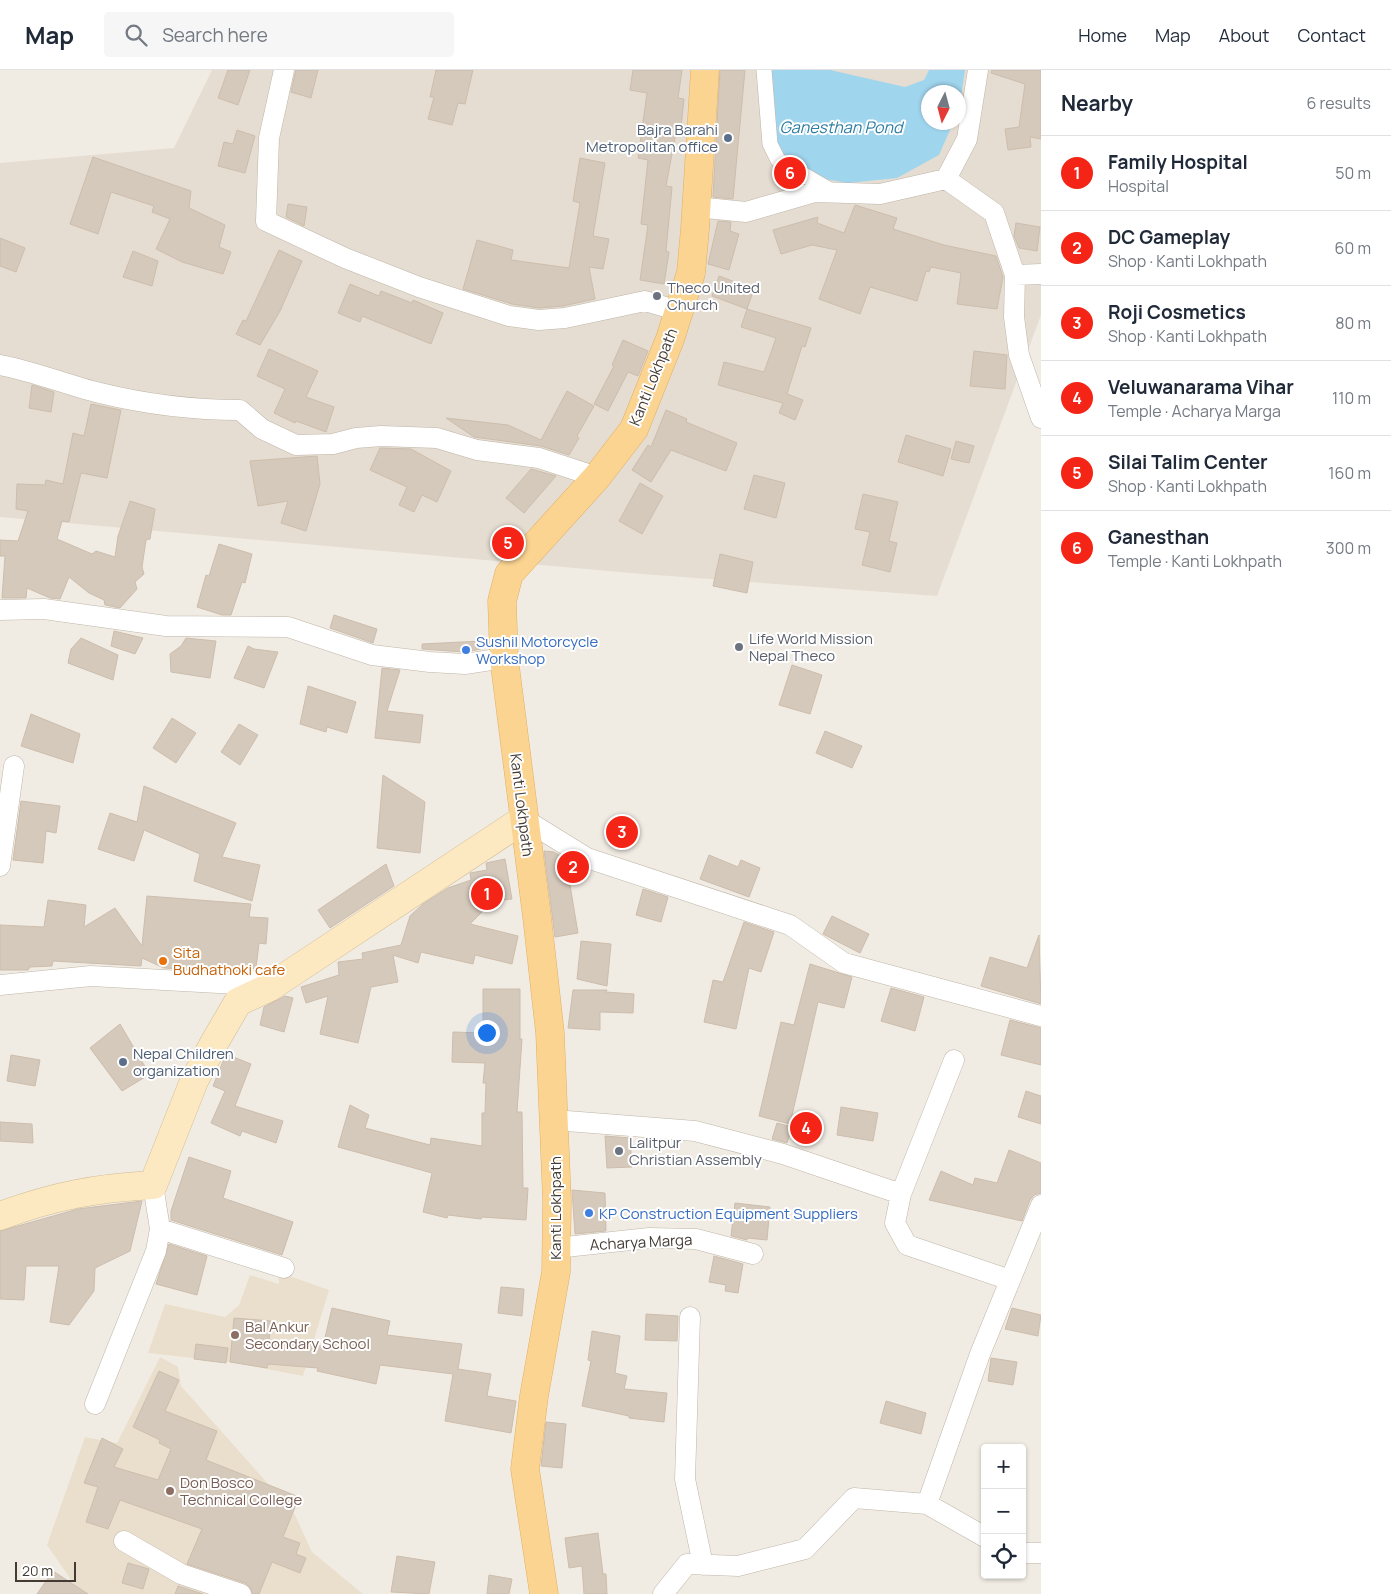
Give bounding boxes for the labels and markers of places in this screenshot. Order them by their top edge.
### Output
place label: Bajra Barahi Metropolitan office [586,119,718,157]
marker: Bajra Barahi Metropolitan office [722,132,734,144]
pin: 6 [774,154,806,192]
place label: Theco United Church [667,277,760,315]
marker: Theco United Church [651,290,663,302]
pin: 5 [492,524,524,562]
place label: Life World Mission Nepal Theco [749,628,873,666]
place label: Sushil Motorcycle Workshop [476,631,598,669]
marker: Life World Mission Nepal Theco [733,641,745,653]
marker: Sushil Motorcycle Workshop [460,644,472,656]
pin: 3 [606,813,638,851]
pin: 2 [557,848,589,886]
pin: 1 [471,875,503,913]
place label: Sita Budhathoki cafe [173,942,286,980]
marker: Sita Budhathoki cafe [157,955,169,967]
place label: Nepal Children organization [133,1043,234,1081]
marker: Nepal Children organization [117,1056,129,1068]
pin: 4 [790,1109,822,1147]
place label: Lalitpur Christian Assembly [629,1132,762,1170]
marker: Lalitpur Christian Assembly [613,1145,625,1157]
place label: KP Construction Equipment Suppliers [599,1203,858,1224]
marker: KP Construction Equipment Suppliers [583,1207,595,1219]
place label: Bal Ankur Secondary School [245,1316,370,1354]
marker: Bal Ankur Secondary School [229,1329,241,1341]
place label: Don Bosco Technical College [180,1472,302,1510]
marker: Don Bosco Technical College [164,1485,176,1497]

